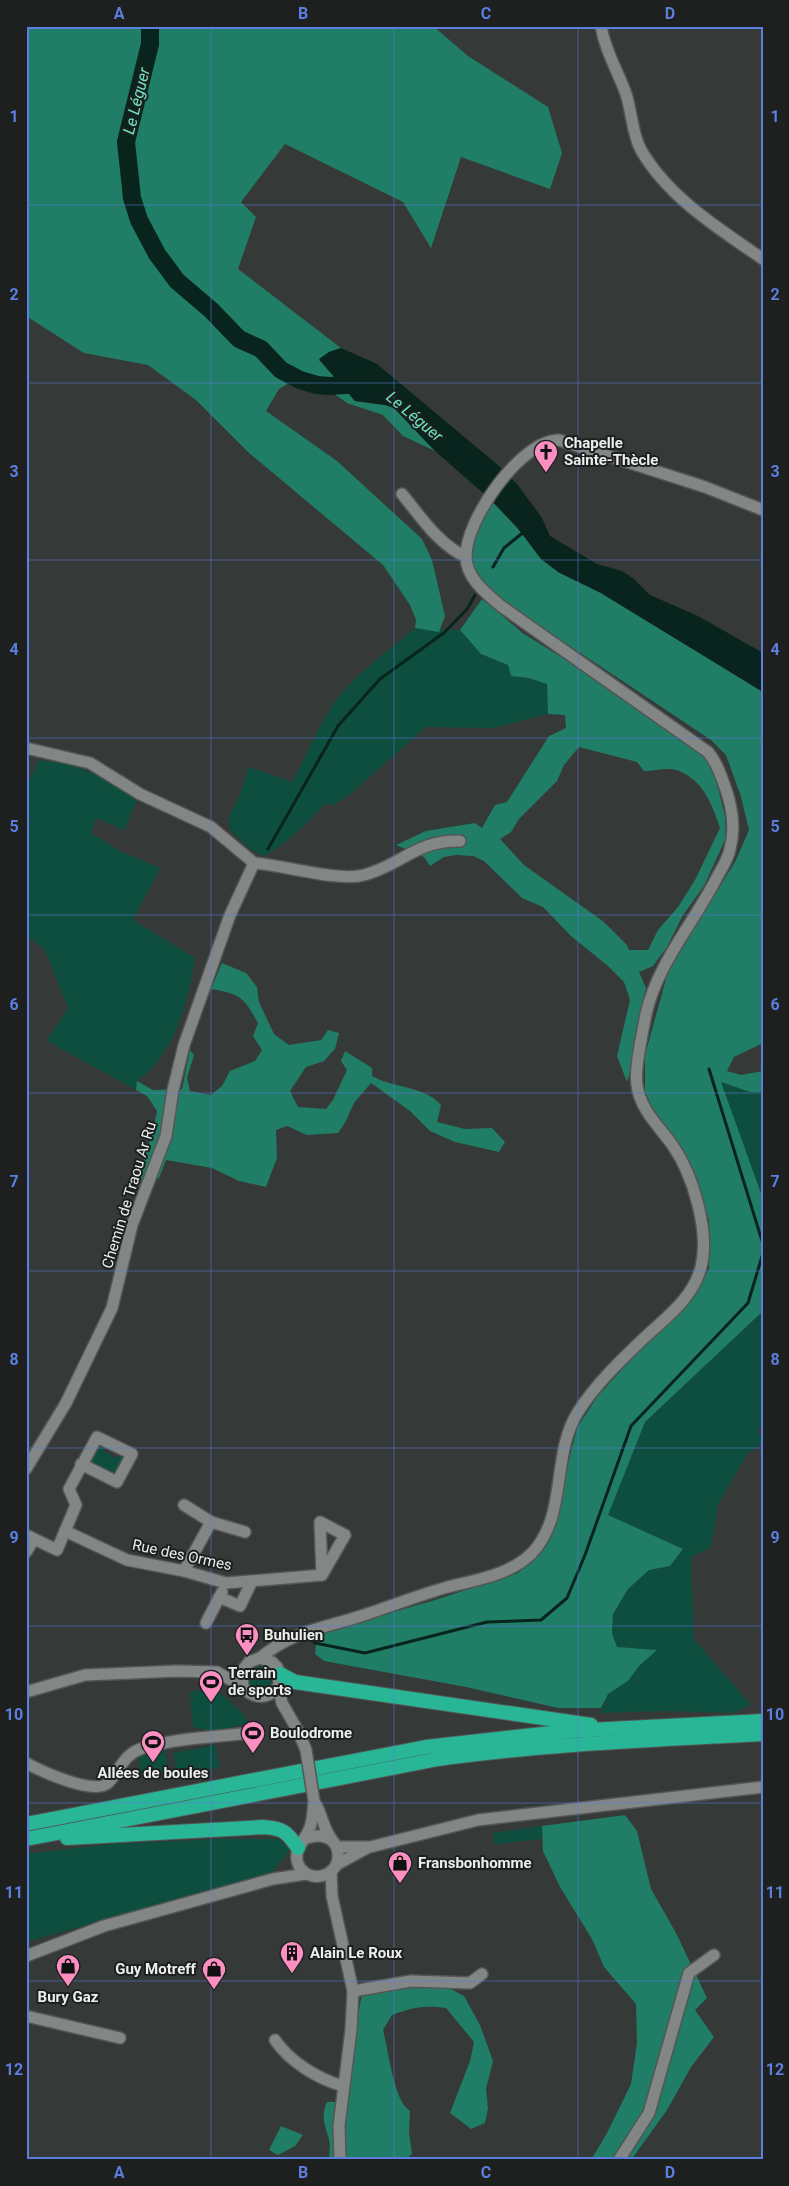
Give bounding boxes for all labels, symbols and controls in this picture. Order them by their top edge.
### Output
text: A [114,4,125,23]
text: B [298,4,308,23]
text: C [481,4,491,23]
text: D [665,4,675,23]
water label: Le Léguer [119,65,154,136]
text: 1 [9,107,19,126]
text: 1 [770,107,780,126]
text: 2 [9,285,19,304]
text: 2 [770,285,780,304]
water label: Le Léguer [383,387,447,446]
place label: Chapelle Sainte-Thècle [564,434,658,469]
church icon: Chapelle Sainte-Thècle [533,439,559,473]
text: 3 [9,462,19,481]
text: 3 [770,462,780,481]
text: 4 [9,640,19,659]
text: 4 [770,640,780,659]
text: 5 [9,817,19,836]
text: 5 [770,817,780,836]
text: 6 [9,995,19,1014]
text: 6 [770,995,780,1014]
street label: Chemin de Traou Ar Ru [98,1119,160,1271]
text: 7 [9,1172,19,1191]
text: 7 [770,1172,780,1191]
text: 8 [9,1350,19,1369]
text: 8 [770,1350,780,1369]
text: 9 [9,1528,19,1547]
text: 9 [770,1528,780,1547]
street label: Rue des Ormes [131,1536,233,1574]
bus stop icon: Buhulien [234,1622,260,1656]
place label: Buhulien [264,1626,323,1644]
place label: Terrain de sports [228,1664,292,1699]
sports icon: Terrain de sports [198,1669,224,1703]
text: 10 [5,1705,23,1724]
text: 10 [766,1705,784,1724]
sports icon: Boulodrome [240,1720,266,1754]
place label: Boulodrome [270,1724,352,1742]
sports icon: Allées de boules [140,1729,166,1763]
place label: Allées de boules [97,1764,209,1782]
shop icon: Fransbonhomme [387,1850,413,1884]
place label: Fransbonhomme [418,1854,532,1872]
text: 11 [5,1883,23,1902]
text: 11 [766,1883,784,1902]
building icon: Alain Le Roux [279,1940,305,1974]
place label: Alain Le Roux [310,1944,403,1962]
shop icon: Bury Gaz [55,1953,81,1987]
shop icon: Guy Motreff [201,1956,227,1990]
place label: Guy Motreff [115,1960,197,1978]
place label: Bury Gaz [38,1988,99,2006]
text: 12 [5,2060,23,2079]
text: 12 [766,2060,784,2079]
text: A [114,2163,125,2182]
text: B [298,2163,308,2182]
text: C [481,2163,491,2182]
text: D [665,2163,675,2182]

